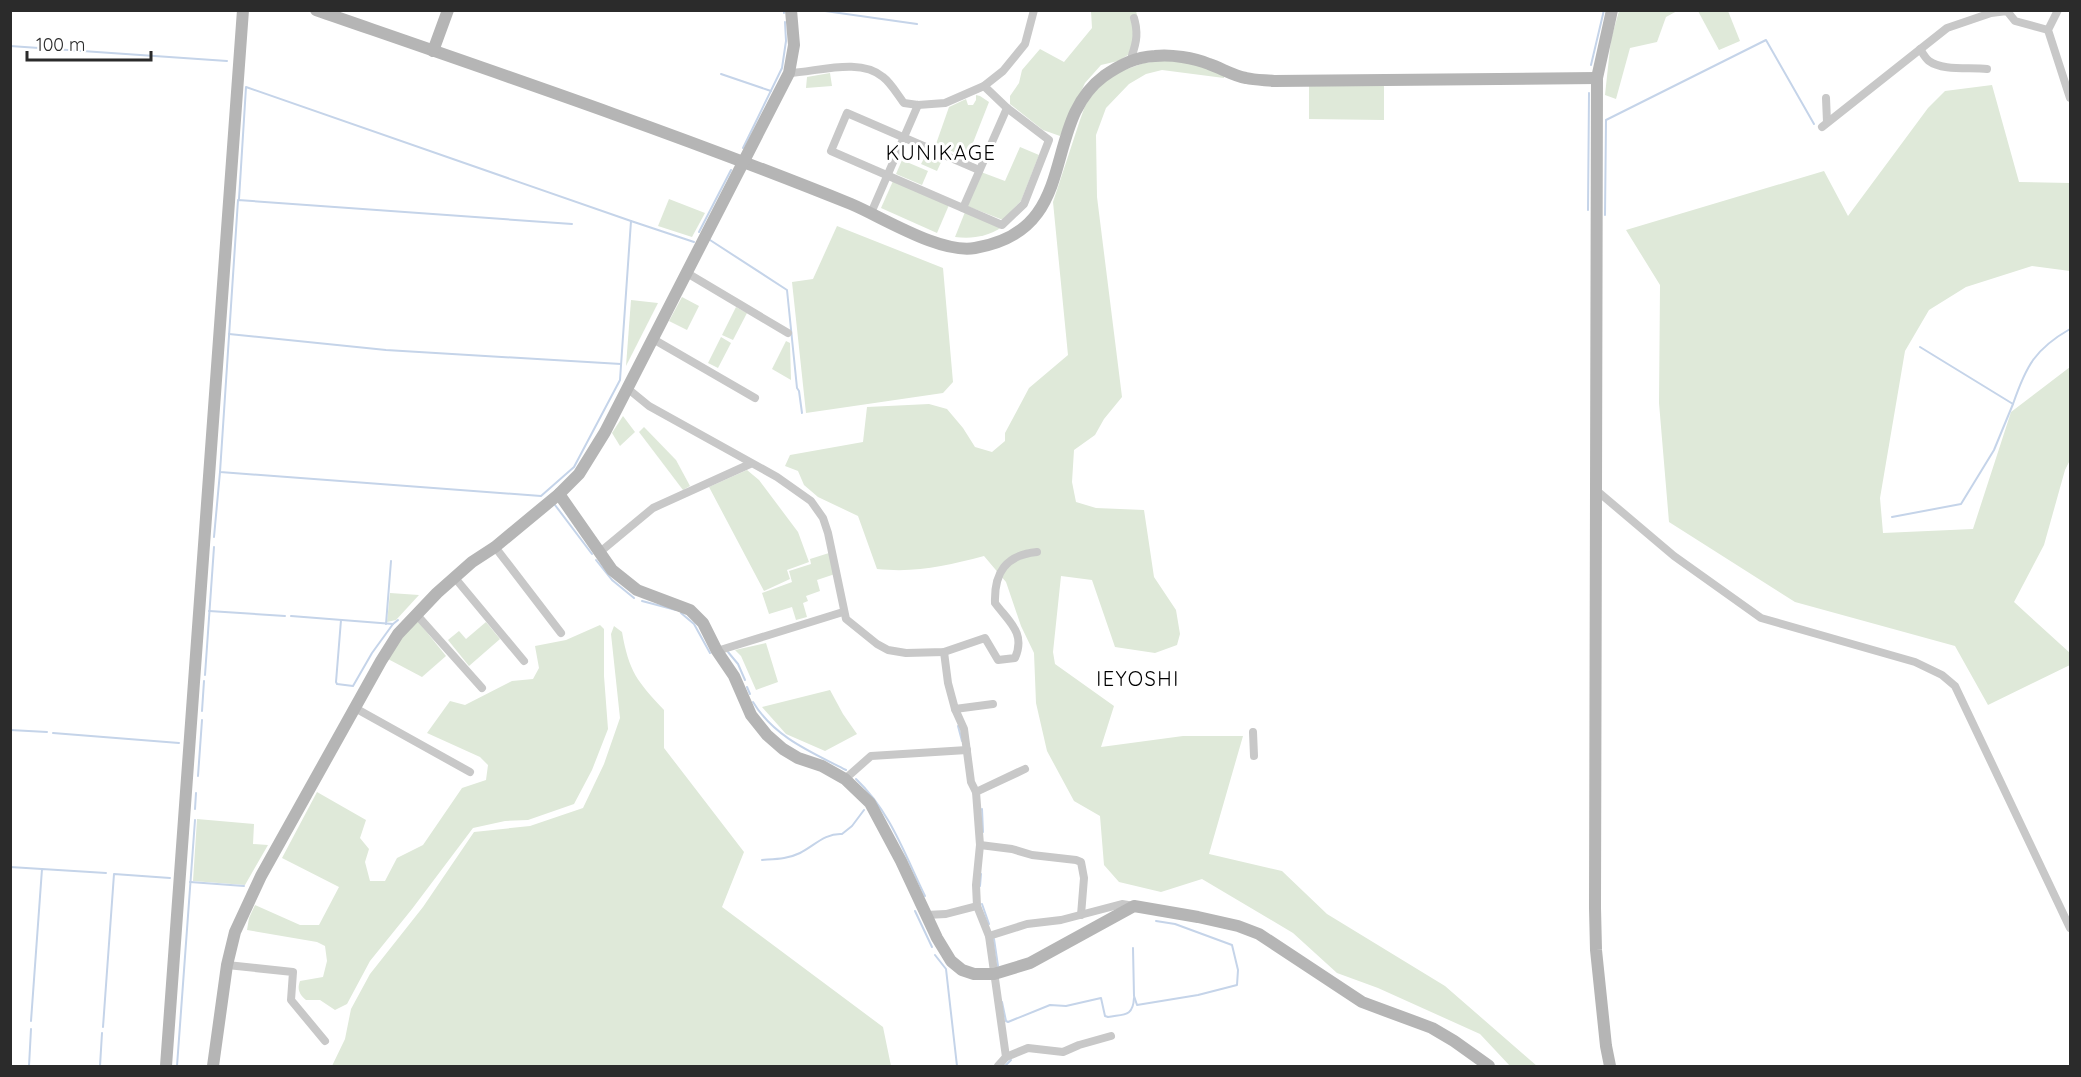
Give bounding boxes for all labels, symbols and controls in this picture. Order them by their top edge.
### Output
scale bar [27,24,152,62]
text: 100 m [36,33,85,56]
district label: KUNIKAGE [886,140,996,165]
district label: IEYOSHI [1096,666,1180,691]

